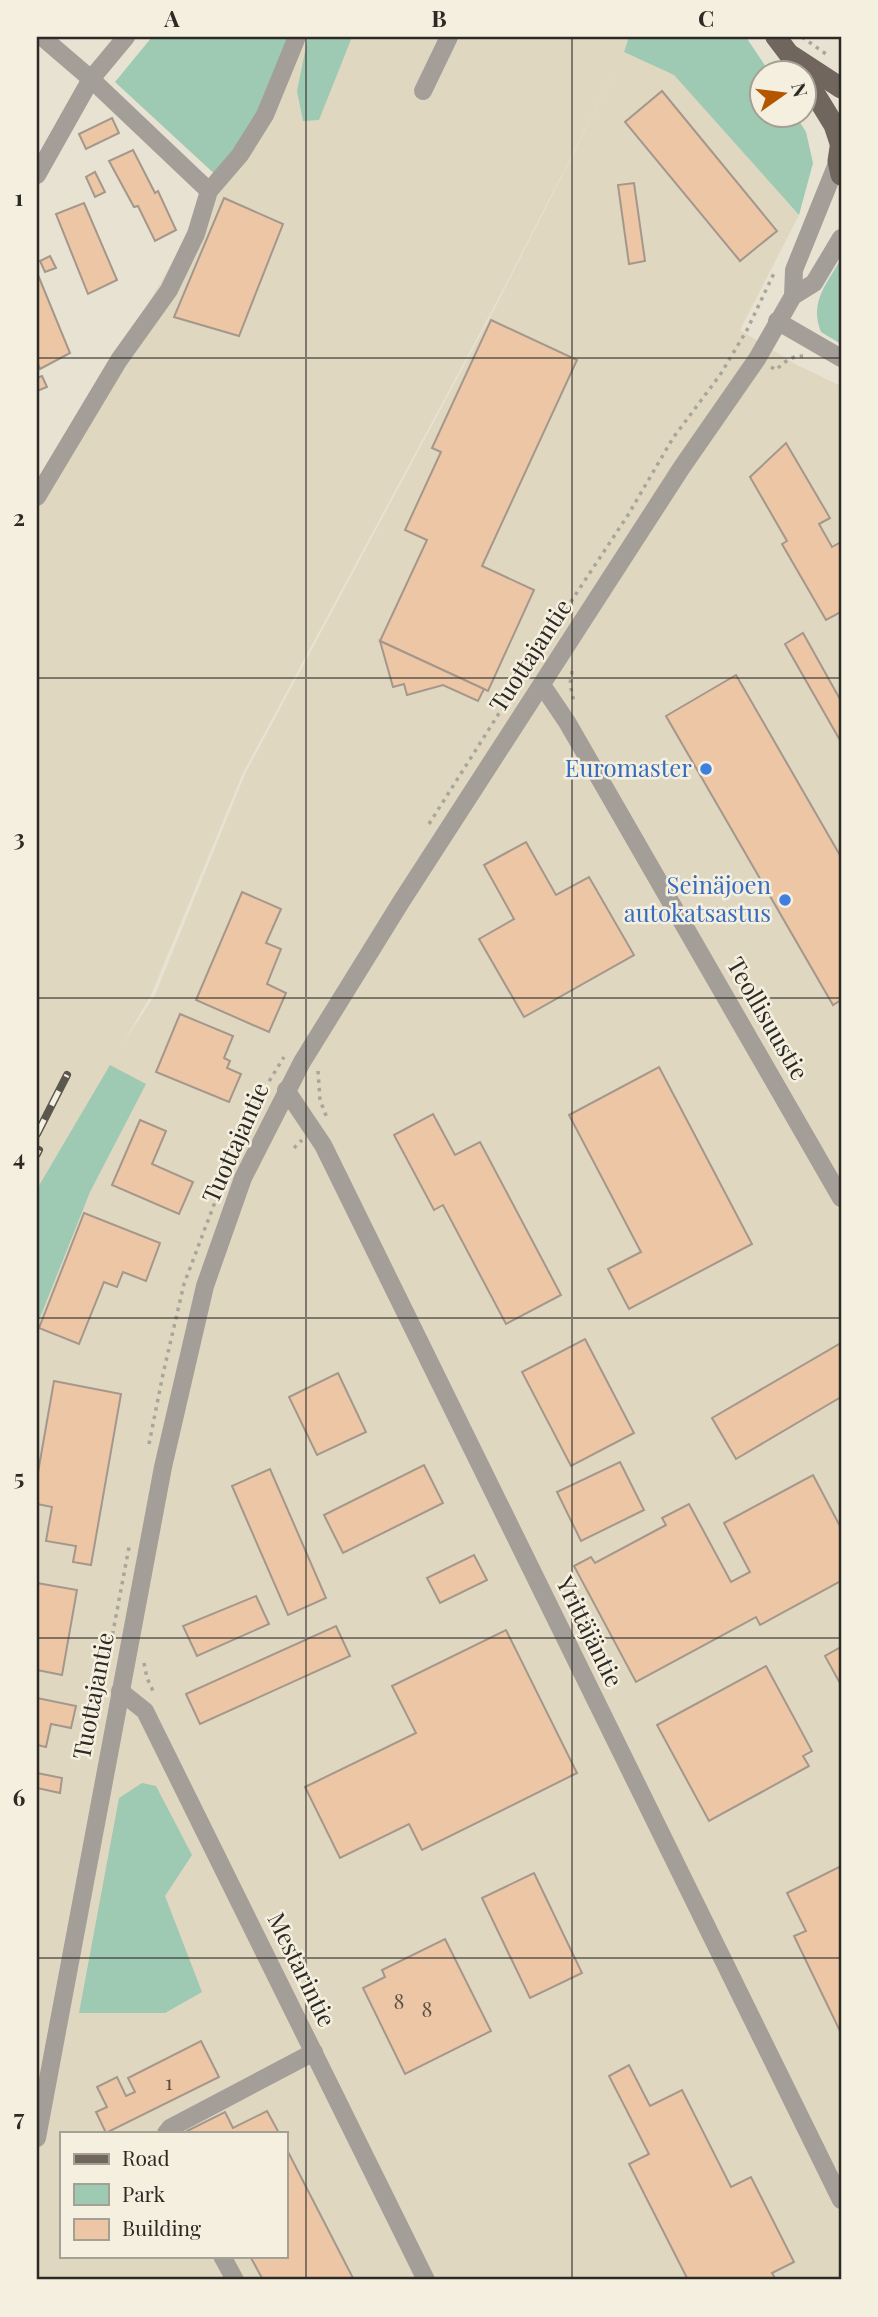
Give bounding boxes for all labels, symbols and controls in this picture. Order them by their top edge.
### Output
text: A [163,2,180,33]
text: B [431,2,447,33]
text: C [698,2,714,33]
north arrow [748,60,818,130]
text: N [786,80,815,100]
text: 1 [15,181,24,212]
text: 2 [13,501,25,532]
street label: Tuottajantie [481,592,578,718]
place label: Euromaster [565,751,692,783]
marker: Euromaster [698,761,714,777]
text: 3 [13,821,25,852]
place label: Seinäjoen autokatsastus [624,868,771,928]
marker: Seinäjoen autokatsastus [777,892,793,908]
street label: Teollisuustie [721,951,817,1085]
street label: Tuottajantie [193,1077,275,1207]
text: 4 [13,1141,25,1172]
text: 5 [14,1461,24,1492]
street label: Yrittäjäntie [550,1569,631,1692]
street label: Tuottajantie [64,1629,120,1762]
text: 6 [13,1781,26,1812]
street label: Mestarintie [261,1907,344,2032]
house number: 8 [394,1986,404,2014]
house number: 8 [422,1994,432,2022]
house number: 1 [165,2067,173,2095]
text: 7 [14,2101,25,2132]
legend [60,2132,287,2258]
text: Road [122,2143,170,2171]
text: Park [122,2179,166,2207]
text: Building [122,2213,201,2241]

